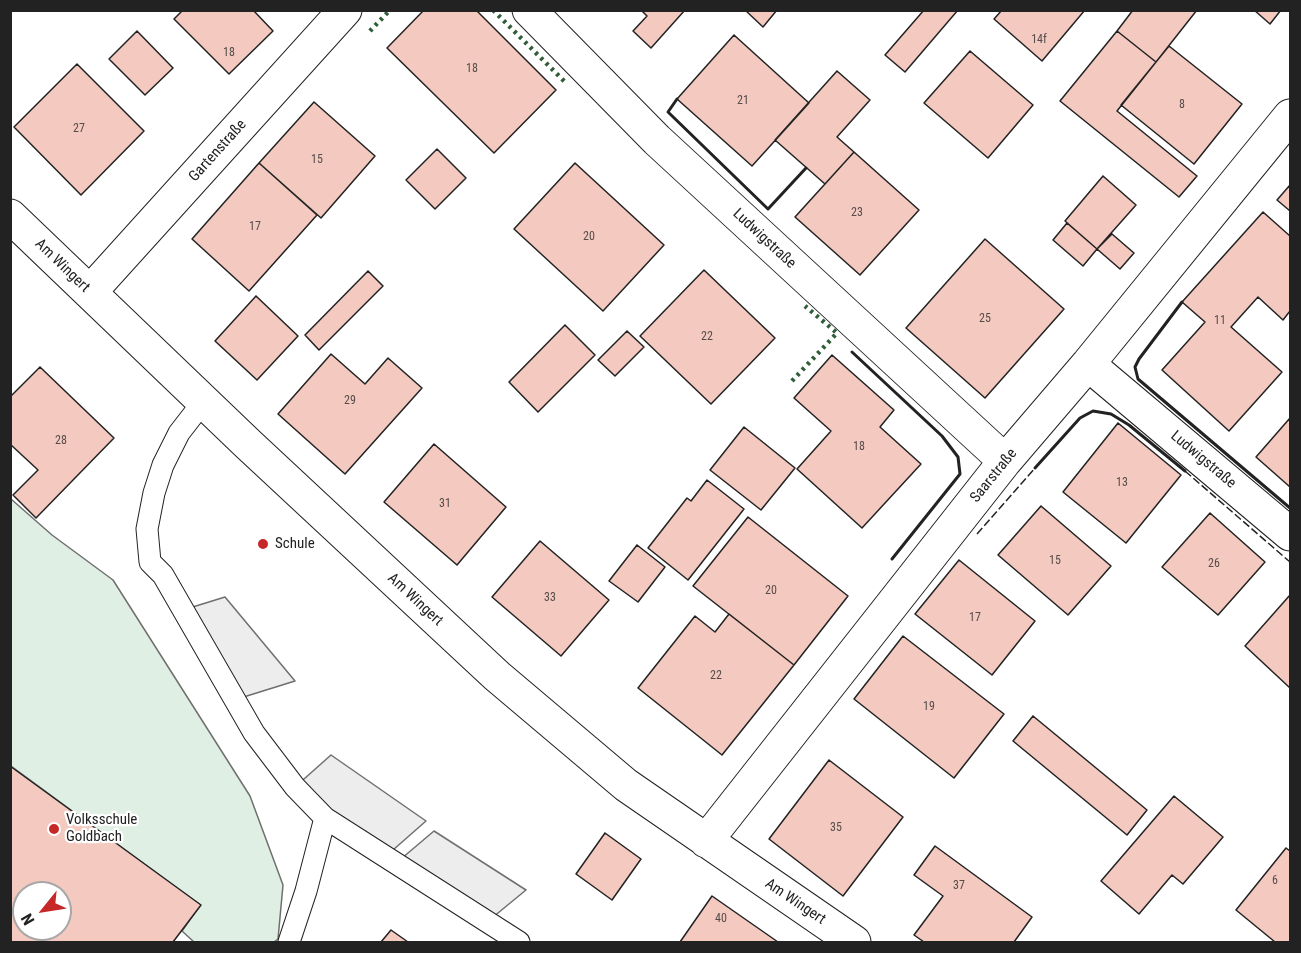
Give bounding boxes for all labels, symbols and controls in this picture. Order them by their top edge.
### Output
house number: 14f [1031,33,1047,47]
house number: 18 [223,46,235,60]
house number: 18 [466,62,478,76]
house number: 21 [737,94,749,108]
house number: 8 [1179,98,1185,112]
street label: Gartenstraße [185,116,251,186]
house number: 27 [73,122,85,136]
house number: 15 [311,153,323,167]
street label: Ludwigstraße [729,205,799,273]
house number: 23 [851,206,863,220]
house number: 17 [249,220,261,234]
house number: 20 [583,230,595,244]
street label: Am Wingert [31,235,93,297]
house number: 25 [979,312,991,326]
house number: 11 [1214,314,1226,328]
house number: 22 [701,330,713,344]
house number: 29 [344,394,356,408]
street label: Ludwigstraße [1167,427,1239,493]
house number: 28 [55,434,67,448]
house number: 18 [853,440,865,454]
street label: Saarstraße [967,445,1021,507]
house number: 13 [1116,476,1128,490]
house number: 31 [439,497,451,511]
place label: Schule [275,535,315,553]
marker: Schule [256,537,270,551]
house number: 15 [1049,554,1061,568]
house number: 26 [1208,557,1220,571]
street label: Am Wingert [384,570,446,630]
house number: 20 [765,584,777,598]
house number: 33 [544,591,556,605]
house number: 17 [969,611,981,625]
house number: 22 [710,669,722,683]
house number: 19 [923,700,935,714]
place label: Volksschule Goldbach [66,811,137,846]
house number: 35 [830,821,842,835]
marker: Volksschule Goldbach [47,822,61,836]
house number: 6 [1272,874,1278,888]
street label: Am Wingert [761,875,829,929]
house number: 37 [953,879,965,893]
north arrow [12,881,72,941]
text: N [17,910,38,928]
house number: 40 [715,912,727,926]

